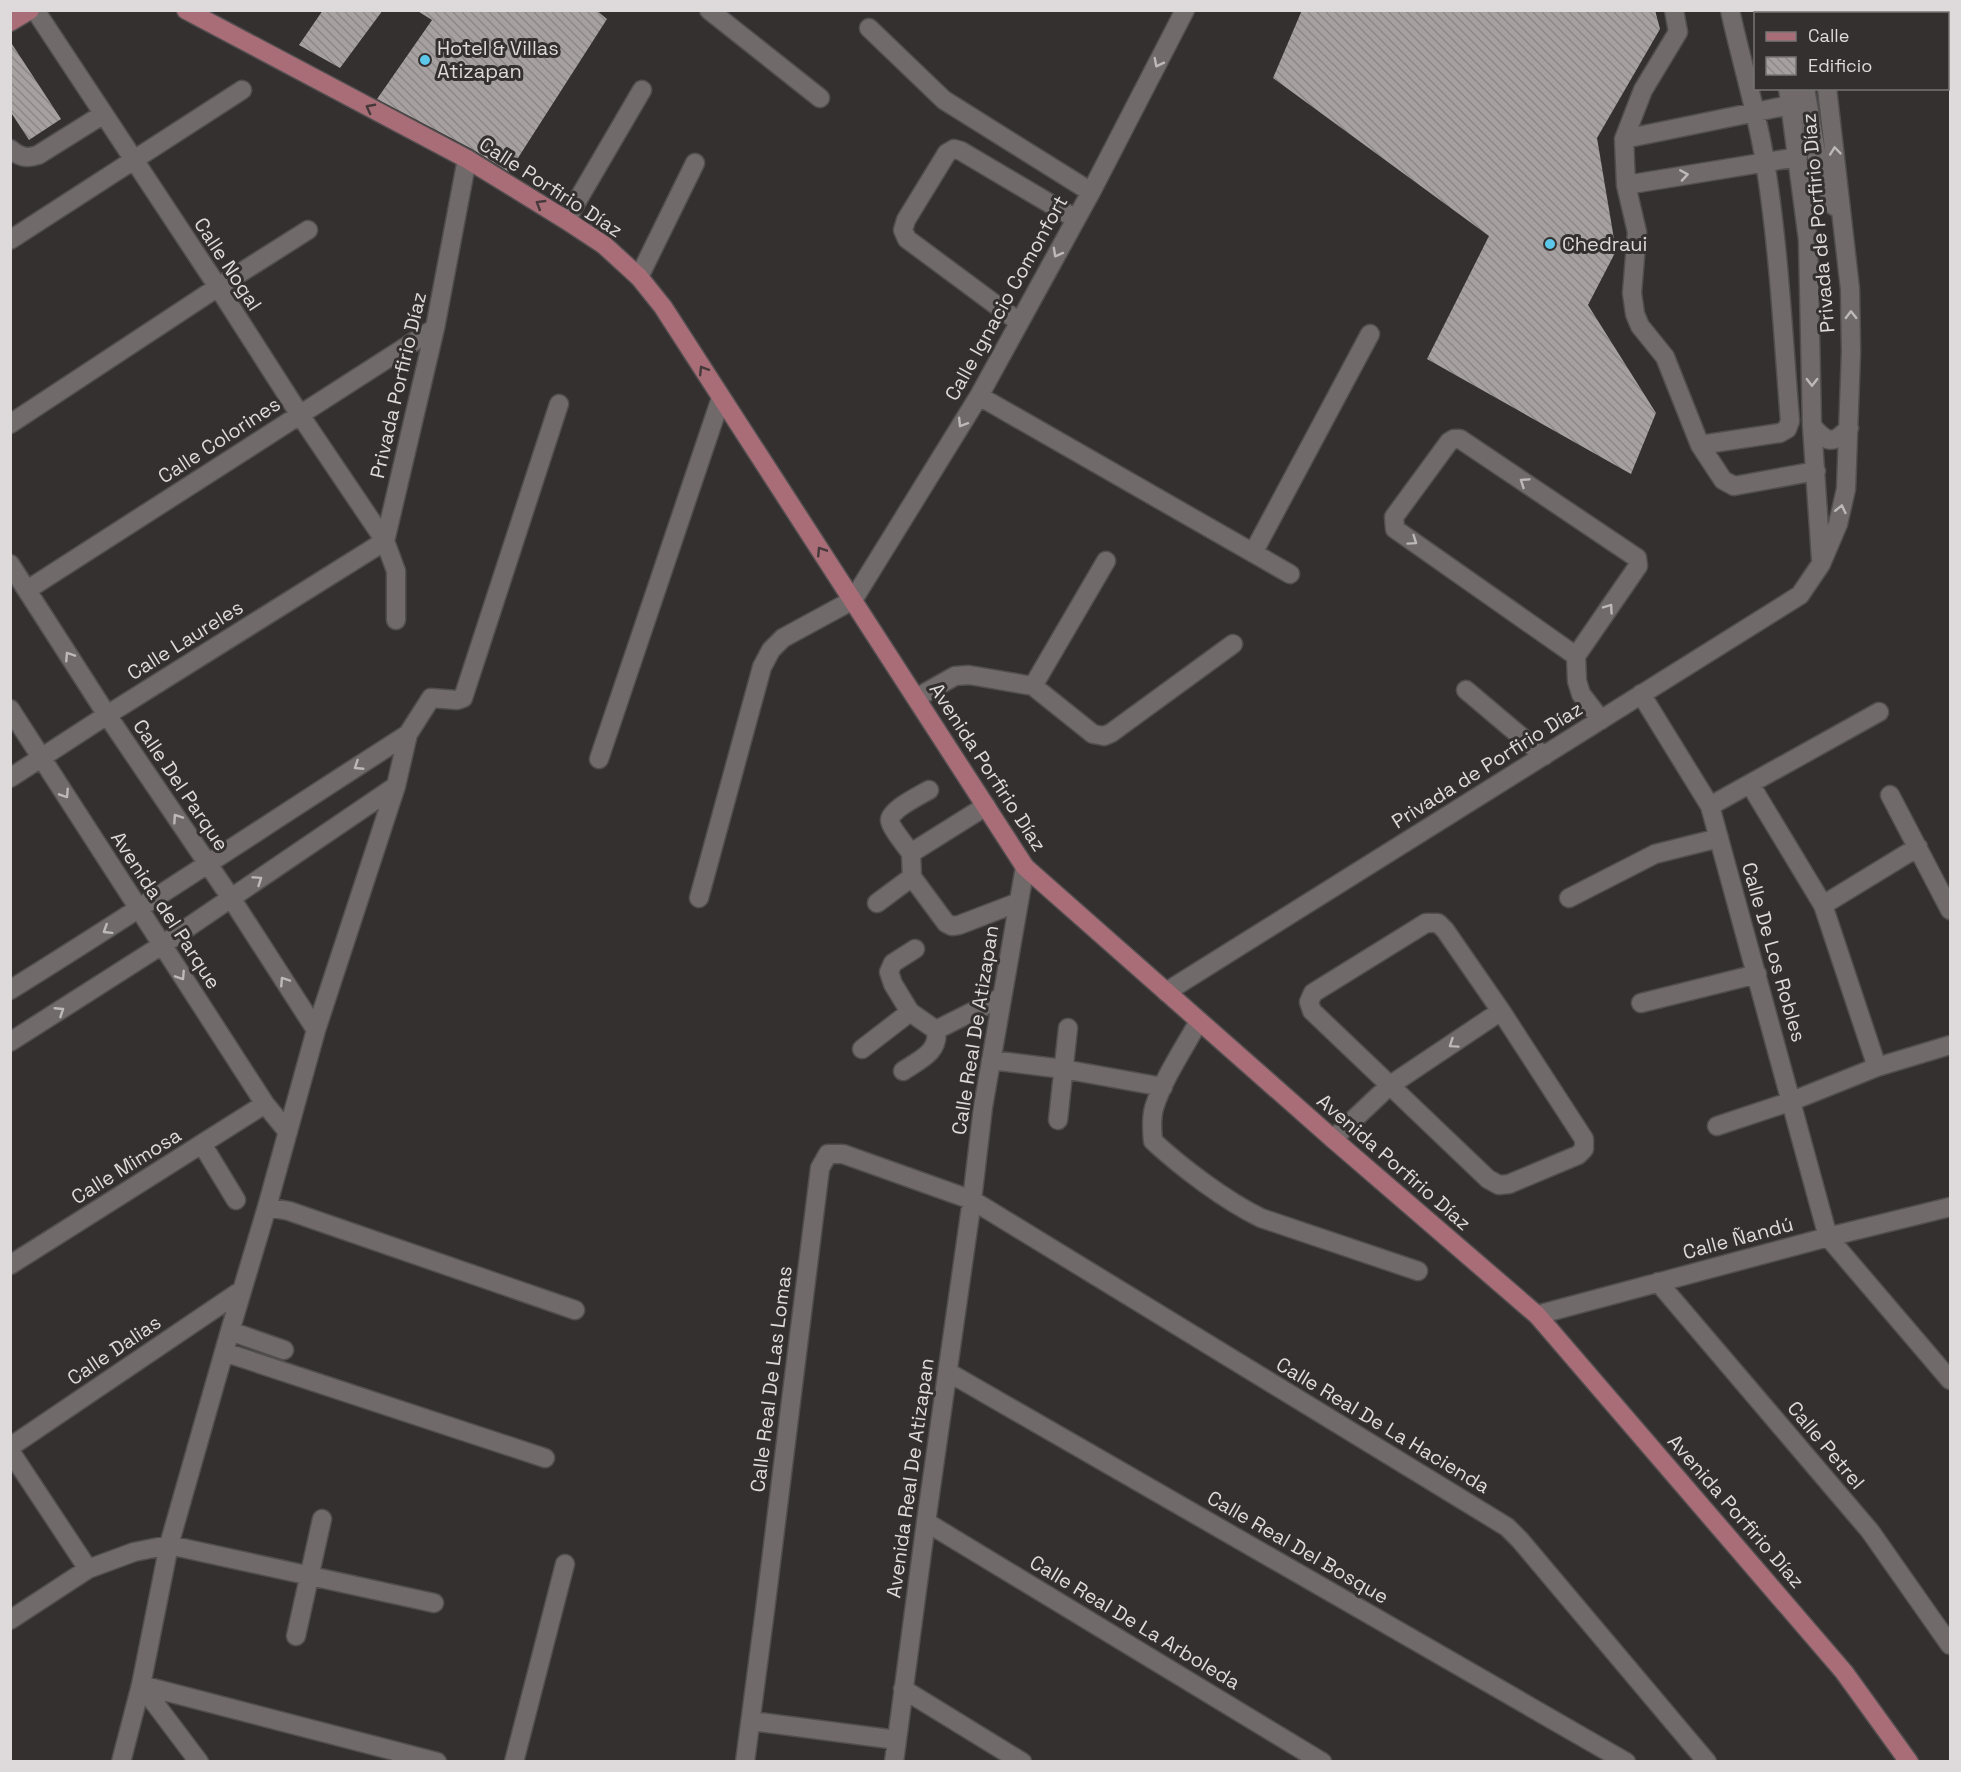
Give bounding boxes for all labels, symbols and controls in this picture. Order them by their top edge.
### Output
legend [1754,12,1949,90]
text: Calle [1808,24,1849,47]
place label: Hotel & Villas Atizapan [437,35,559,84]
marker: Hotel & Villas Atizapan [418,53,432,67]
text: Edificio [1808,54,1872,77]
one-way arrow [1154,56,1165,67]
one-way arrow [366,104,377,115]
street label: Privada de Porfirio Díaz [1795,112,1841,334]
street label: Calle Porfirio Díaz [474,131,628,243]
one-way arrow [1829,146,1841,155]
one-way arrow [1678,169,1688,182]
street label: Calle Ignacio Comonfort [939,191,1073,405]
one-way arrow [536,199,546,211]
street label: Calle Nogal [188,212,268,316]
place label: Chedraui [1562,231,1647,257]
marker: Chedraui [1543,237,1557,251]
one-way arrow [1053,247,1064,258]
street label: Privada Porfirio Díaz [364,289,432,481]
one-way arrow [1844,311,1857,320]
one-way arrow [699,366,711,376]
one-way arrow [1806,378,1818,387]
street label: Calle Colorines [153,391,285,489]
one-way arrow [958,417,969,428]
one-way arrow [1520,479,1531,490]
one-way arrow [1834,505,1847,515]
one-way arrow [1406,534,1417,545]
one-way arrow [817,547,828,558]
street label: Calle Laureles [122,594,248,686]
one-way arrow [1602,604,1613,615]
one-way arrow [65,652,76,663]
street label: Avenida Porfirio Díaz [924,678,1052,856]
street label: Privada de Porfirio Díaz [1387,696,1587,834]
street label: Calle Del Parque [127,714,235,856]
one-way arrow [354,759,365,770]
one-way arrow [58,787,69,798]
one-way arrow [173,814,184,825]
street label: Avenida del Parque [105,826,227,994]
street label: Calle De Los Robles [1736,859,1812,1045]
one-way arrow [251,876,262,887]
one-way arrow [103,922,113,934]
street label: Calle Real De Atizapan [946,923,1004,1137]
one-way arrow [174,969,185,980]
one-way arrow [280,977,291,988]
one-way arrow [54,1006,64,1018]
one-way arrow [1448,1036,1459,1047]
street label: Avenida Porfirio Díaz [1312,1088,1476,1236]
street label: Calle Mimosa [66,1122,186,1210]
street label: Calle Ñandú [1680,1211,1796,1265]
street label: Calle Real De Las Lomas [744,1264,798,1494]
street label: Calle Dalias [62,1309,166,1391]
street label: Calle Real De La Hacienda [1271,1351,1495,1499]
street label: Avenida Real De Atizapan [880,1356,940,1600]
street label: Calle Petrel [1782,1396,1870,1494]
street label: Avenida Porfirio Díaz [1662,1429,1810,1593]
street label: Calle Real Del Bosque [1203,1484,1393,1610]
street label: Calle Real De La Arboleda [1025,1549,1245,1695]

